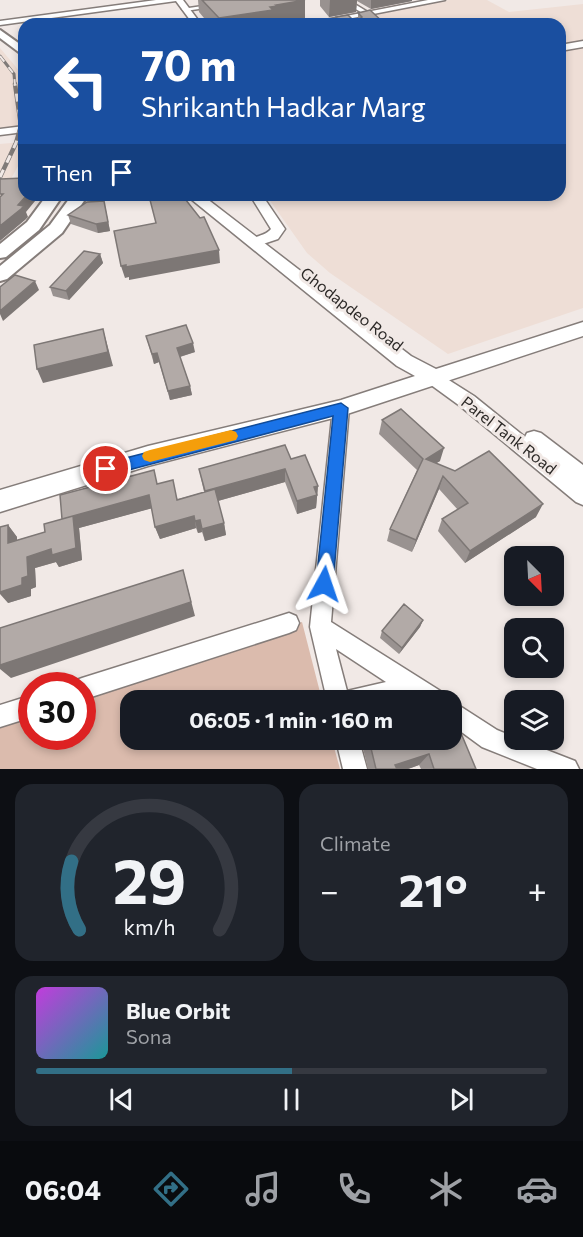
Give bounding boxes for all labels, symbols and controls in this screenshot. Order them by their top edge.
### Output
text: 70 m [141,38,236,90]
icon: left [42,42,120,120]
text: Shrikanth Hadkar Marg [141,90,426,123]
icon: arrive [105,156,138,189]
text: Then [42,159,93,186]
street label: Ghodapdeo Road [297,263,407,355]
street label: Parel Tank Road [458,392,561,478]
pin [80,443,131,494]
icon: arrive [89,452,122,485]
north arrow [504,546,564,606]
map controls [504,546,564,750]
position arrow [292,552,356,616]
button: search [504,618,564,678]
speed limit sign: 30 [18,672,96,750]
button: layers [504,690,564,750]
text: 06:05 · 1 min · 160 m [189,706,393,733]
text: Climate [320,831,390,855]
text: 29 [113,841,186,917]
text: 21° [399,861,468,916]
text: − [320,869,339,910]
text: + [528,869,547,910]
text: km/h [123,913,176,939]
text: Blue Orbit [126,997,230,1024]
text: Sona [126,1024,172,1048]
icon: previous [105,1083,138,1116]
icon: pause [275,1083,308,1116]
icon: next [445,1083,478,1116]
icon: directions [150,1168,192,1210]
icon: music [242,1168,284,1210]
icon: phone [333,1168,375,1210]
icon: climate [425,1168,467,1210]
icon: car [516,1168,558,1210]
text: 06:04 [25,1173,101,1206]

